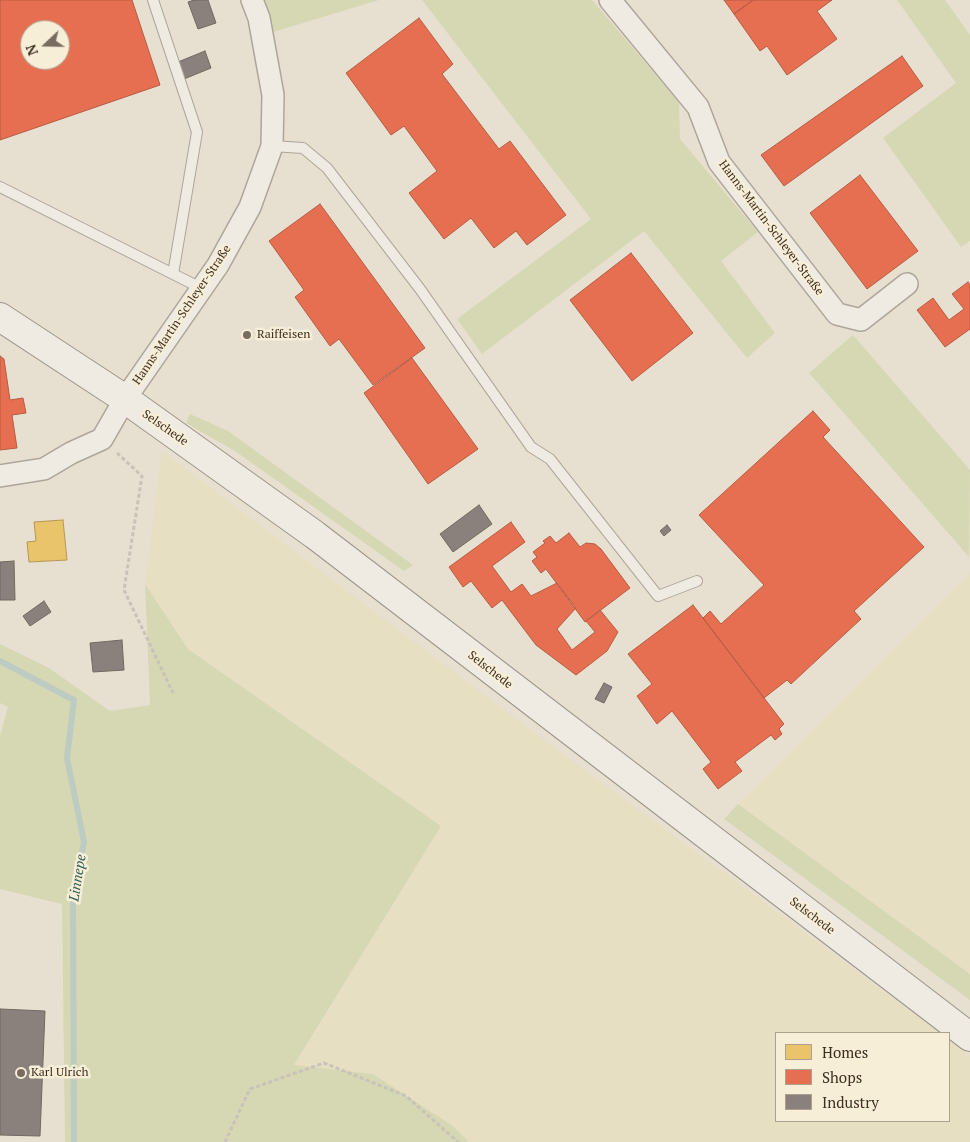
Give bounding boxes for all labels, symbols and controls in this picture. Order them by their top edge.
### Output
north arrow [20,20,70,70]
text: N [21,42,42,59]
street label: Hanns-Martin-Schleyer-Straße [715,158,827,298]
street label: Hanns-Martin-Schleyer-Straße [130,242,234,388]
place label: Raiffeisen [257,328,310,342]
marker: Raiffeisen [241,329,253,341]
street label: Selschede [139,407,191,449]
street label: Selschede [465,648,515,692]
water label: Linnepe [66,853,90,903]
street label: Selschede [787,894,837,938]
legend [775,1032,950,1122]
text: Homes [822,1042,868,1062]
place label: Karl Ulrich [31,1066,88,1080]
marker: Karl Ulrich [15,1067,27,1079]
text: Shops [822,1067,862,1087]
text: Industry [822,1092,879,1112]

